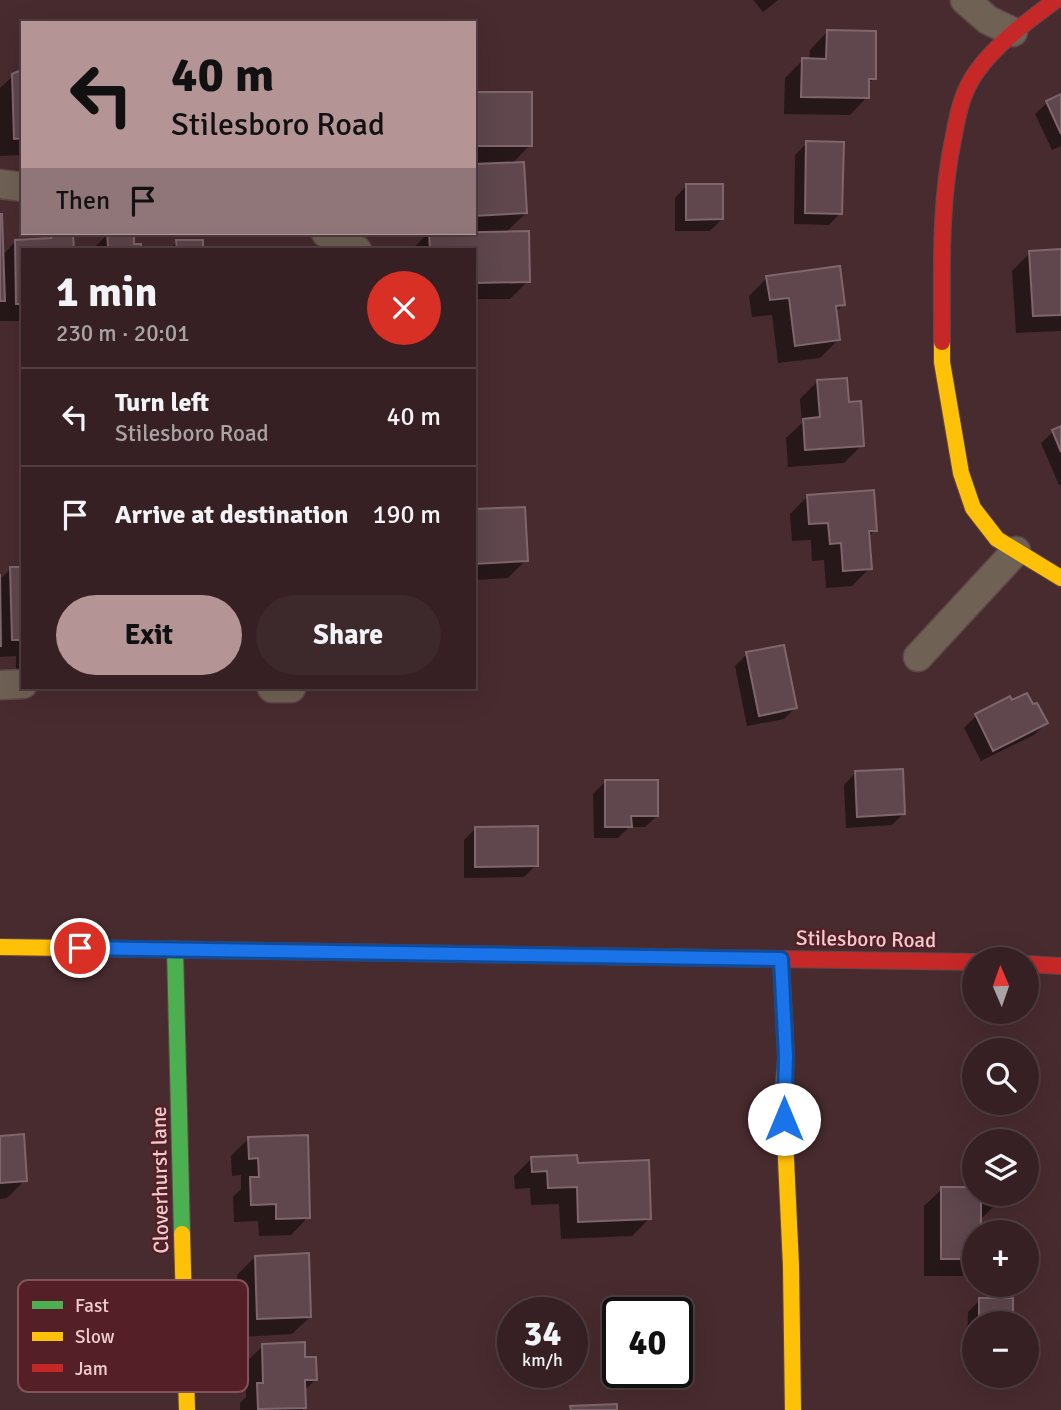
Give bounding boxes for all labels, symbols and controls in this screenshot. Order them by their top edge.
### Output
text: 40 m [171,45,274,105]
icon: left [56,49,147,140]
text: Stilesboro Road [171,105,385,144]
icon: arrive [124,182,162,220]
text: Then [56,185,110,217]
text: 1 min [56,267,157,318]
button: close [367,271,441,345]
text: 230 m · 20:01 [56,319,190,348]
text: Turn left [115,387,209,419]
icon: left [56,398,94,436]
text: 40 m [386,401,441,433]
text: Stilesboro Road [115,419,269,448]
icon: arrive [56,496,94,534]
text: Arrive at destination [115,499,348,531]
text: 190 m [372,499,441,531]
button: Exit [56,595,242,675]
button: Share [256,595,441,675]
pin [50,918,110,978]
street label: Stilesboro Road [796,925,936,953]
icon: arrive [61,929,99,967]
north arrow [962,947,1040,1024]
map controls [962,947,1039,1388]
button: search [962,1038,1039,1115]
position arrow [747,1082,821,1156]
street label: Cloverhurst lane [146,1106,174,1254]
button: layers [962,1129,1039,1206]
button: + [962,1220,1039,1297]
legend [18,1280,248,1392]
text: Fast [75,1294,109,1318]
speed limit sign: 40 [602,1297,693,1388]
button: − [962,1311,1039,1388]
text: 34 [524,1312,561,1355]
text: Slow [75,1325,115,1349]
text: km/h [522,1349,563,1371]
text: Jam [75,1357,108,1381]

